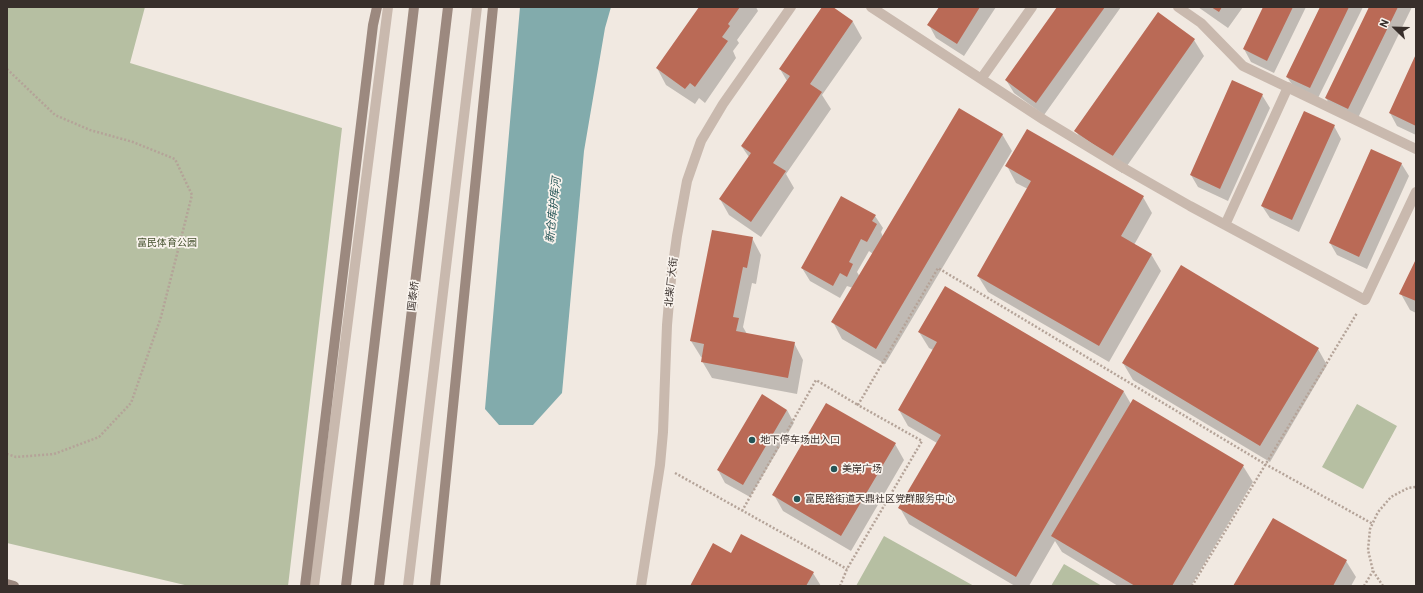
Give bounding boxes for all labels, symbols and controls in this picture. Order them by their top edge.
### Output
north arrow [1375,8,1415,48]
text: N [1376,17,1391,29]
water label: 新仓库护库河 [543,176,563,244]
park label: 富民体育公园 [137,237,197,249]
street label: 北柴厂大街 [662,257,680,307]
street label: 国泰桥 [405,280,421,312]
place label: 地下停车场出入口 [760,434,840,446]
marker: 地下停车场出入口 [747,435,757,445]
place label: 美岸广场 [842,463,882,475]
marker: 美岸广场 [829,464,839,474]
place label: 富民路街道天鼎社区党群服务中心 [805,493,955,505]
marker: 富民路街道天鼎社区党群服务中心 [792,494,802,504]

